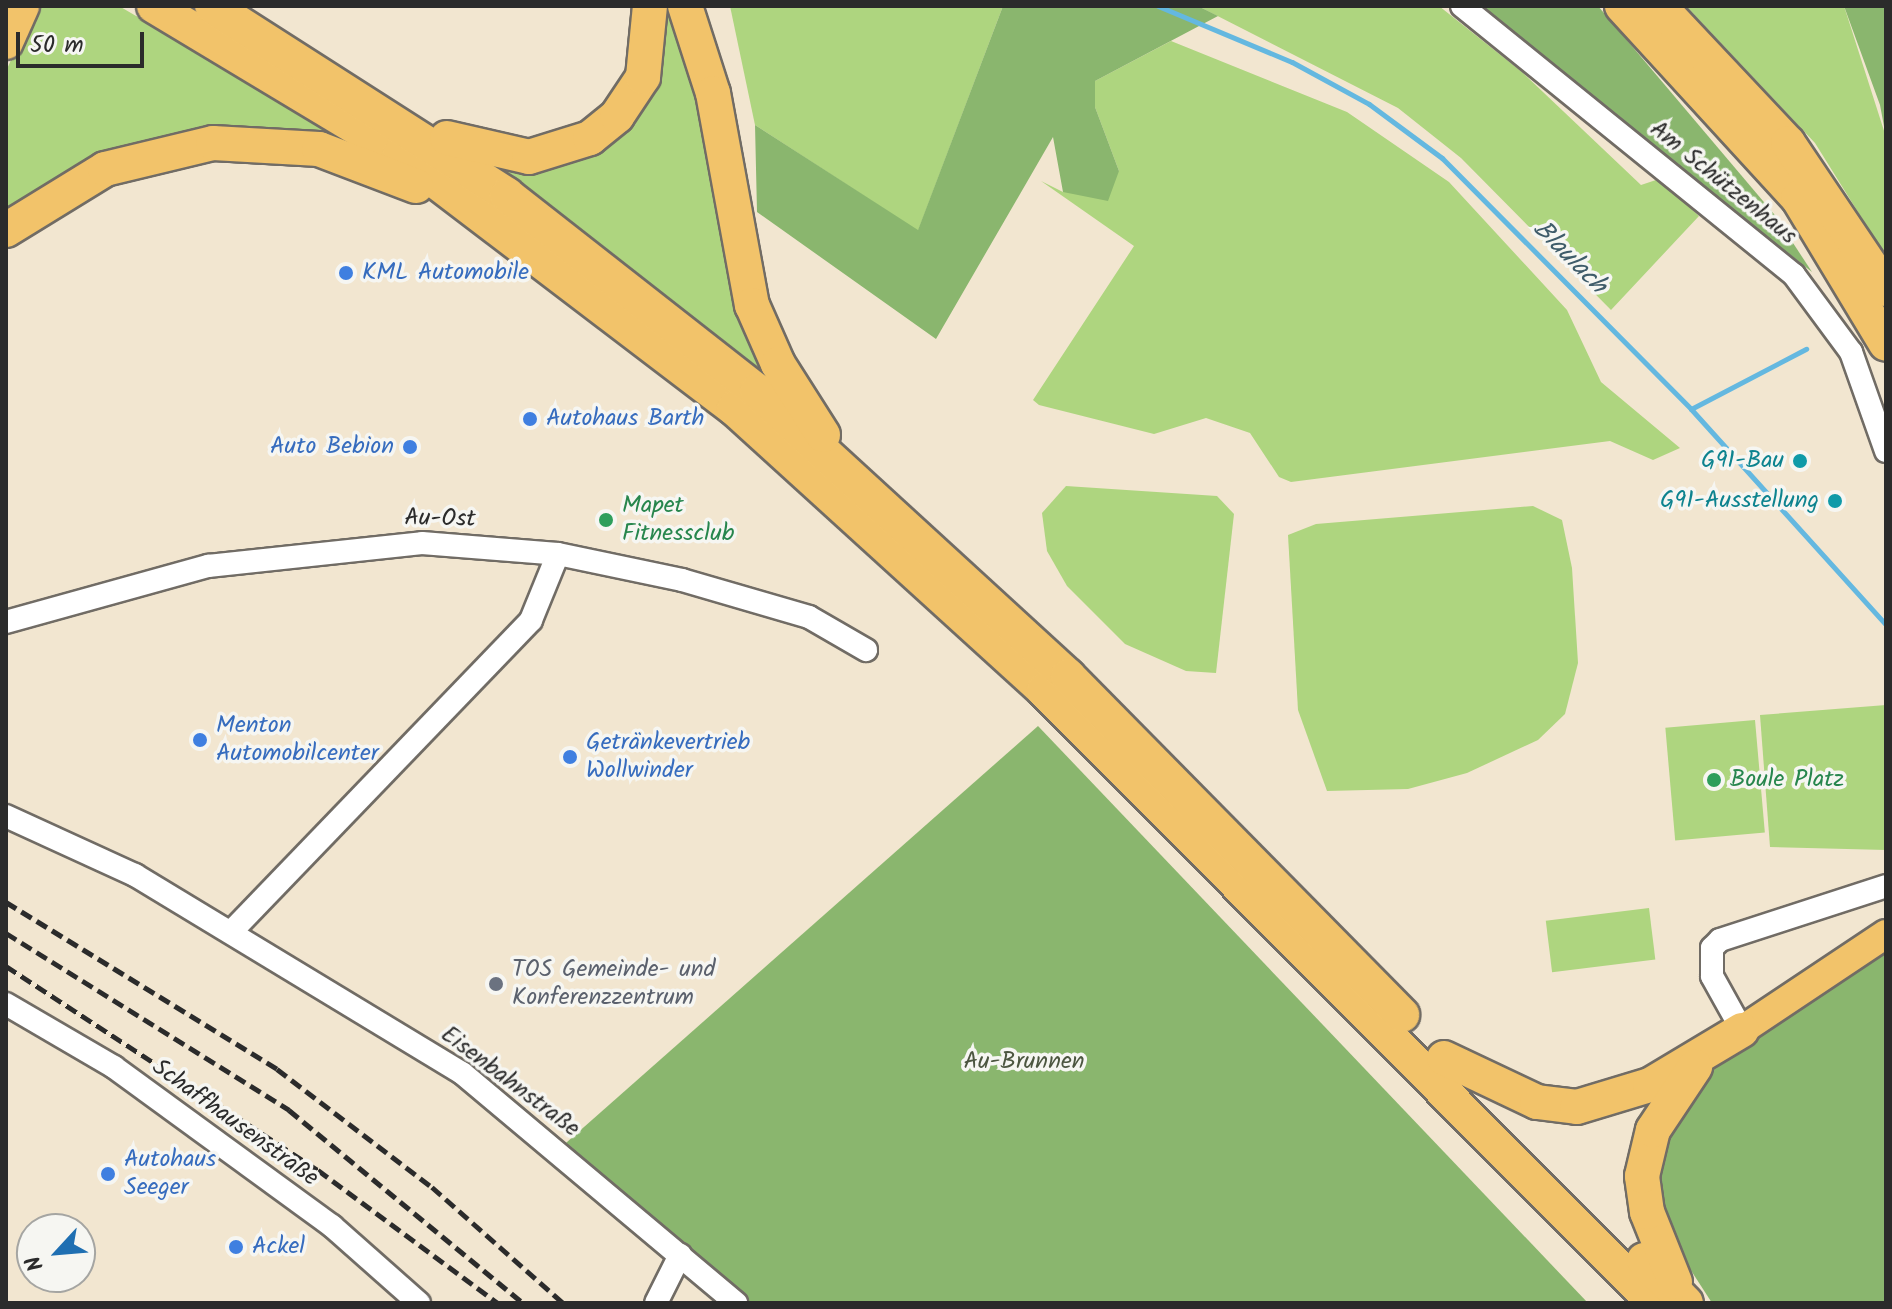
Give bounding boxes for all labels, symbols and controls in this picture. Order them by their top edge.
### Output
scale bar [20,16,148,66]
text: 50 m [30,26,84,65]
street label: Am Schützenhaus [1644,115,1802,251]
water label: Blaulach [1526,215,1612,301]
place label: KML Automobile [362,259,529,287]
marker: KML Automobile [337,264,355,282]
place label: Autohaus Barth [546,405,704,433]
marker: Autohaus Barth [521,410,539,428]
place label: Auto Bebion [270,433,394,461]
marker: Auto Bebion [401,438,419,456]
place label: G91-Bau [1701,447,1784,475]
marker: G91-Bau [1791,452,1809,470]
place label: G91-Ausstellung [1660,487,1819,515]
place label: Mapet Fitnessclub [622,492,734,548]
marker: G91-Ausstellung [1826,492,1844,510]
street label: Au-Ost [404,504,476,534]
marker: Mapet Fitnessclub [597,511,615,529]
place label: Menton Automobilcenter [216,712,379,768]
place label: Getränkevertrieb Wollwinder [586,729,750,785]
marker: Menton Automobilcenter [191,731,209,749]
marker: Getränkevertrieb Wollwinder [561,748,579,766]
place label: Boule Platz [1730,766,1844,794]
marker: Boule Platz [1705,771,1723,789]
place label: TOS Gemeinde- und Konferenzzentrum [512,956,716,1012]
marker: TOS Gemeinde- und Konferenzzentrum [487,975,505,993]
street label: Eisenbahnstraße [435,1020,585,1144]
park label: Au-Brunnen [963,1048,1085,1076]
street label: Schaffhausenstraße [146,1053,324,1193]
place label: Autohaus Seeger [124,1146,216,1202]
marker: Autohaus Seeger [99,1165,117,1183]
north arrow [16,1213,96,1293]
place label: Ackel [252,1233,305,1261]
marker: Ackel [227,1238,245,1256]
text: N [17,1249,55,1277]

